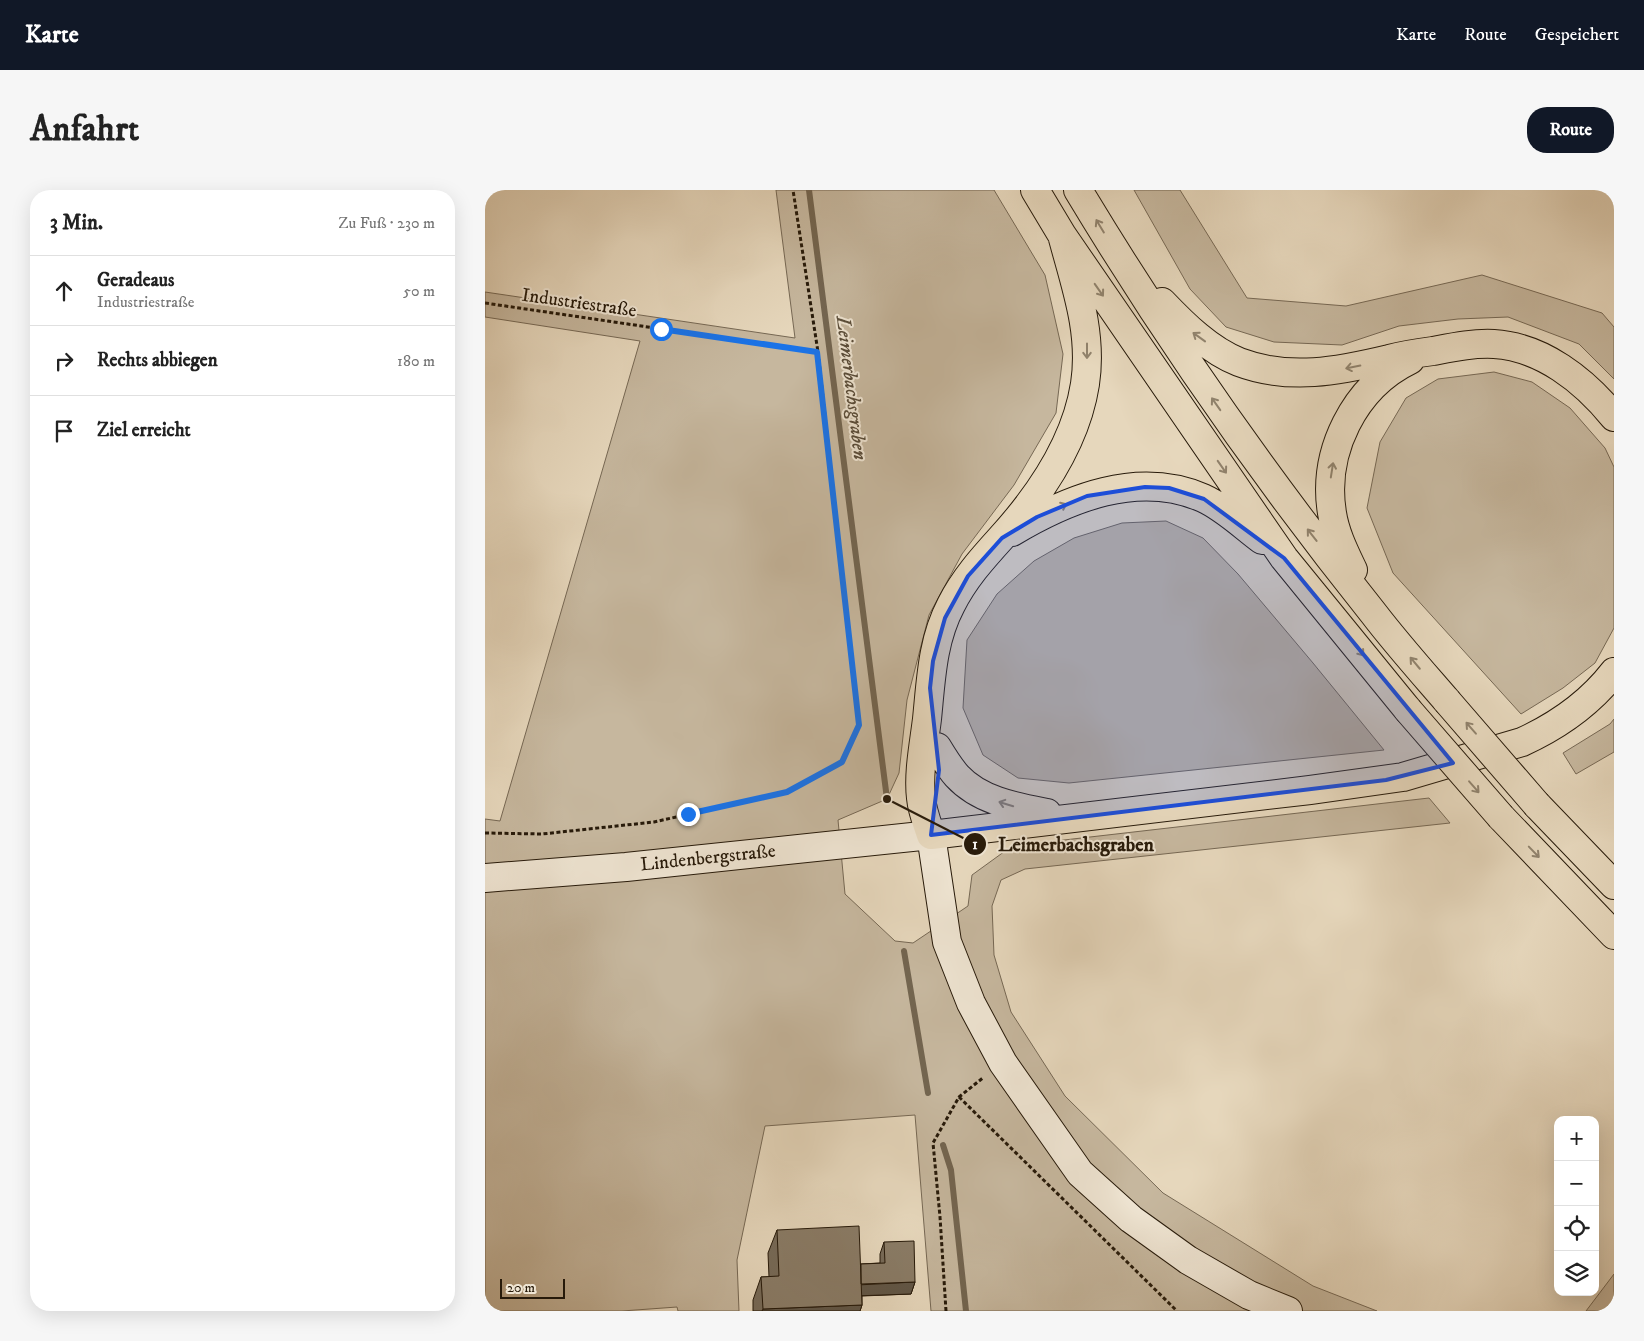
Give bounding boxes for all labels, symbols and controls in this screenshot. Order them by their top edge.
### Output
text: Karte [25,20,79,50]
text: Karte [1396,24,1436,46]
text: Route [1464,24,1507,46]
text: Gespeichert [1535,24,1619,46]
button: Route [1527,107,1614,153]
text: Anfahrt [30,108,139,152]
text: 3 Min. [50,210,103,236]
text: Zu Fuß · 230 m [338,213,435,233]
one-way arrow [1094,220,1104,234]
text: Geradeaus [97,269,174,292]
icon: ahead [50,277,78,305]
text: 50 m [403,281,435,301]
one-way arrow [1094,283,1104,297]
street label: Industriestraße [520,284,638,322]
text: Industriestraße [97,292,194,312]
water label: Leimerbachsgraben [830,314,872,461]
route start [650,318,673,341]
one-way arrow [1192,332,1206,342]
one-way arrow [1082,342,1092,359]
icon: right [50,347,78,375]
text: Rechts abbiegen [97,349,218,372]
text: 180 m [397,351,435,371]
one-way arrow [1345,363,1361,372]
one-way arrow [1211,397,1221,411]
icon: arrive [50,417,78,445]
text: Ziel erreicht [97,419,191,442]
one-way arrow [1216,460,1227,474]
one-way arrow [1327,463,1337,479]
one-way arrow [1052,501,1067,511]
one-way arrow [1307,529,1318,542]
one-way arrow [1354,643,1365,656]
one-way arrow [1410,657,1421,670]
one-way arrow [1465,722,1477,735]
one-way arrow [1468,780,1480,793]
one-way arrow [999,799,1014,808]
route end [677,803,700,826]
callout: Leimerbachsgraben [963,826,1164,861]
text: Leimerbachsgraben [998,833,1155,858]
text: 1 [972,835,978,854]
street label: Lindenbergstraße [639,839,777,877]
one-way arrow [1528,846,1540,859]
map controls [1554,1116,1599,1296]
button: + [1554,1116,1599,1161]
button: − [1554,1161,1599,1206]
button: locate [1554,1206,1599,1251]
button: layers [1554,1251,1599,1296]
scale bar [500,1276,565,1299]
text: 20 m [507,1279,535,1297]

